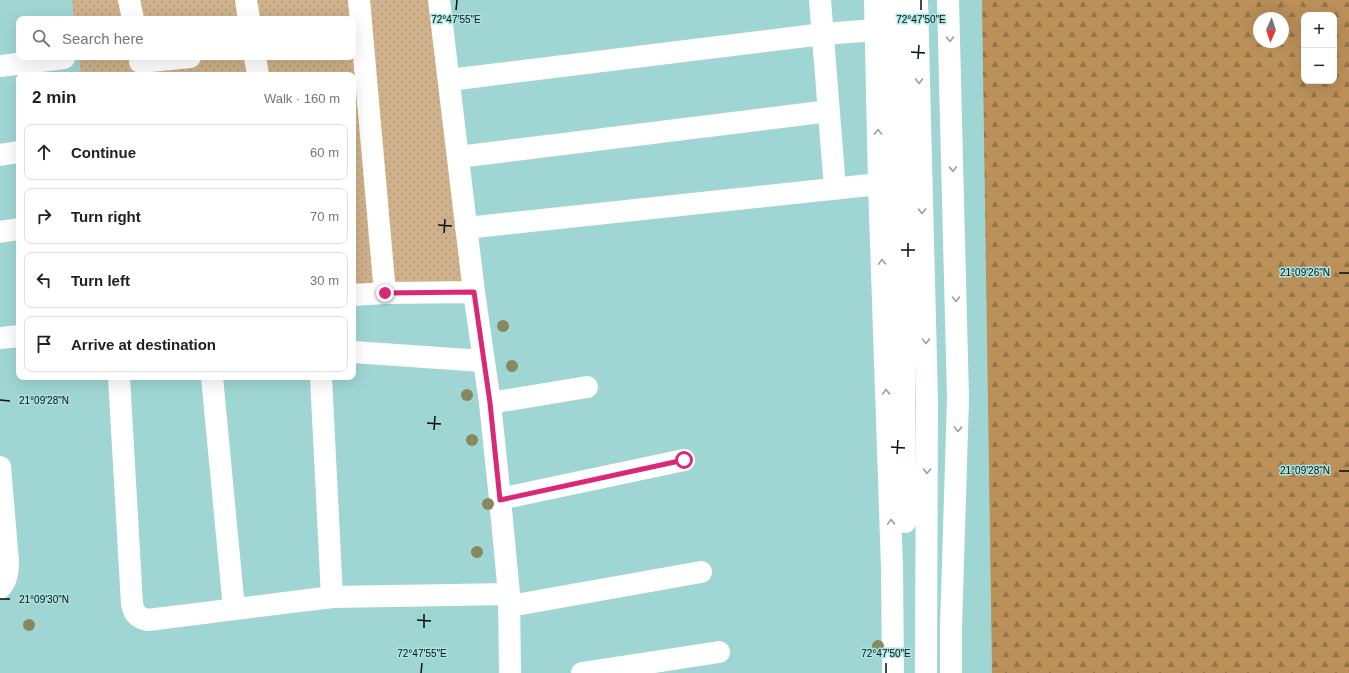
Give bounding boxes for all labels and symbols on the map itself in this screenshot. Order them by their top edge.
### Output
north arrow [1253,12,1289,48]
text: 72°47'55"E [431,14,481,25]
text: 72°47'50"E [896,14,946,25]
one-way arrow [945,36,954,42]
one-way arrow [915,78,923,84]
one-way arrow [874,129,883,135]
one-way arrow [949,166,958,172]
one-way arrow [918,208,927,214]
one-way arrow [878,259,886,265]
text: 21°09'26"N [1280,267,1330,278]
route end [376,284,394,302]
one-way arrow [952,296,960,302]
one-way arrow [922,338,930,344]
one-way arrow [882,389,891,395]
text: 21°09'28"N [19,395,69,406]
one-way arrow [953,426,962,432]
route start [675,451,693,469]
text: 21°09'28"N [1280,465,1330,476]
one-way arrow [923,468,931,474]
one-way arrow [886,519,895,525]
text: 21°09'30"N [19,594,69,605]
text: 72°47'55"E [397,648,447,659]
text: 72°47'50"E [861,648,911,659]

